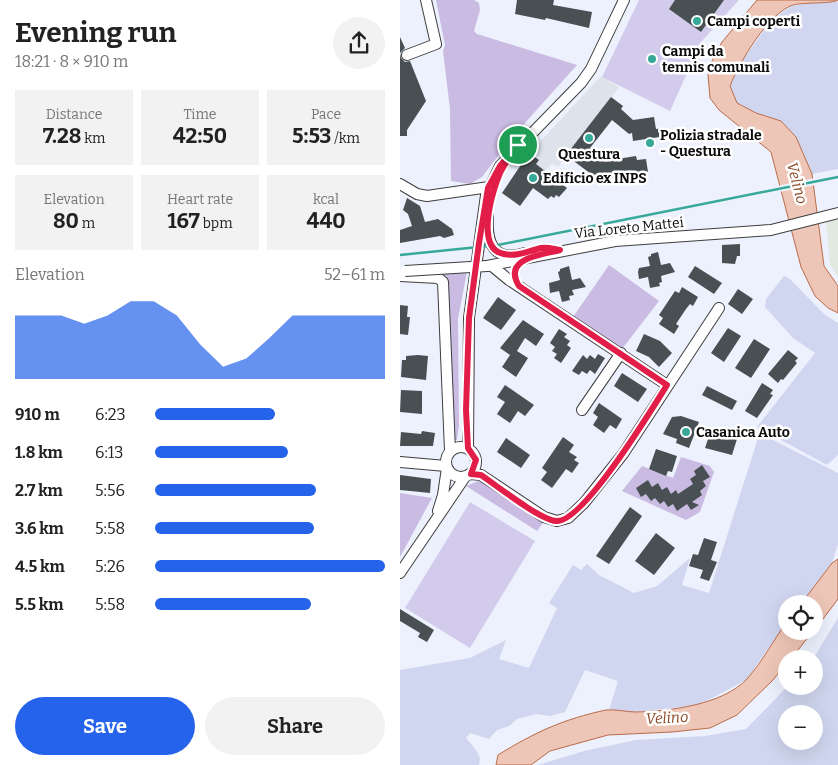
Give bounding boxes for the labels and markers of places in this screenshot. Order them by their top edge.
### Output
place label: Campi coperti [707,13,801,30]
marker: Campi coperti [691,15,703,27]
place label: Campi da tennis comunali [662,43,770,76]
marker: Campi da tennis comunali [646,53,658,65]
pin [497,124,539,166]
place label: Polizia stradale - Questura [660,127,762,160]
marker: Questura [583,132,595,144]
marker: Polizia stradale - Questura [644,137,656,149]
place label: Questura [558,146,620,163]
place label: Edificio ex INPS [543,170,647,187]
marker: Edificio ex INPS [527,172,539,184]
place label: Casanica Auto [696,424,790,441]
marker: Casanica Auto [680,426,692,438]

